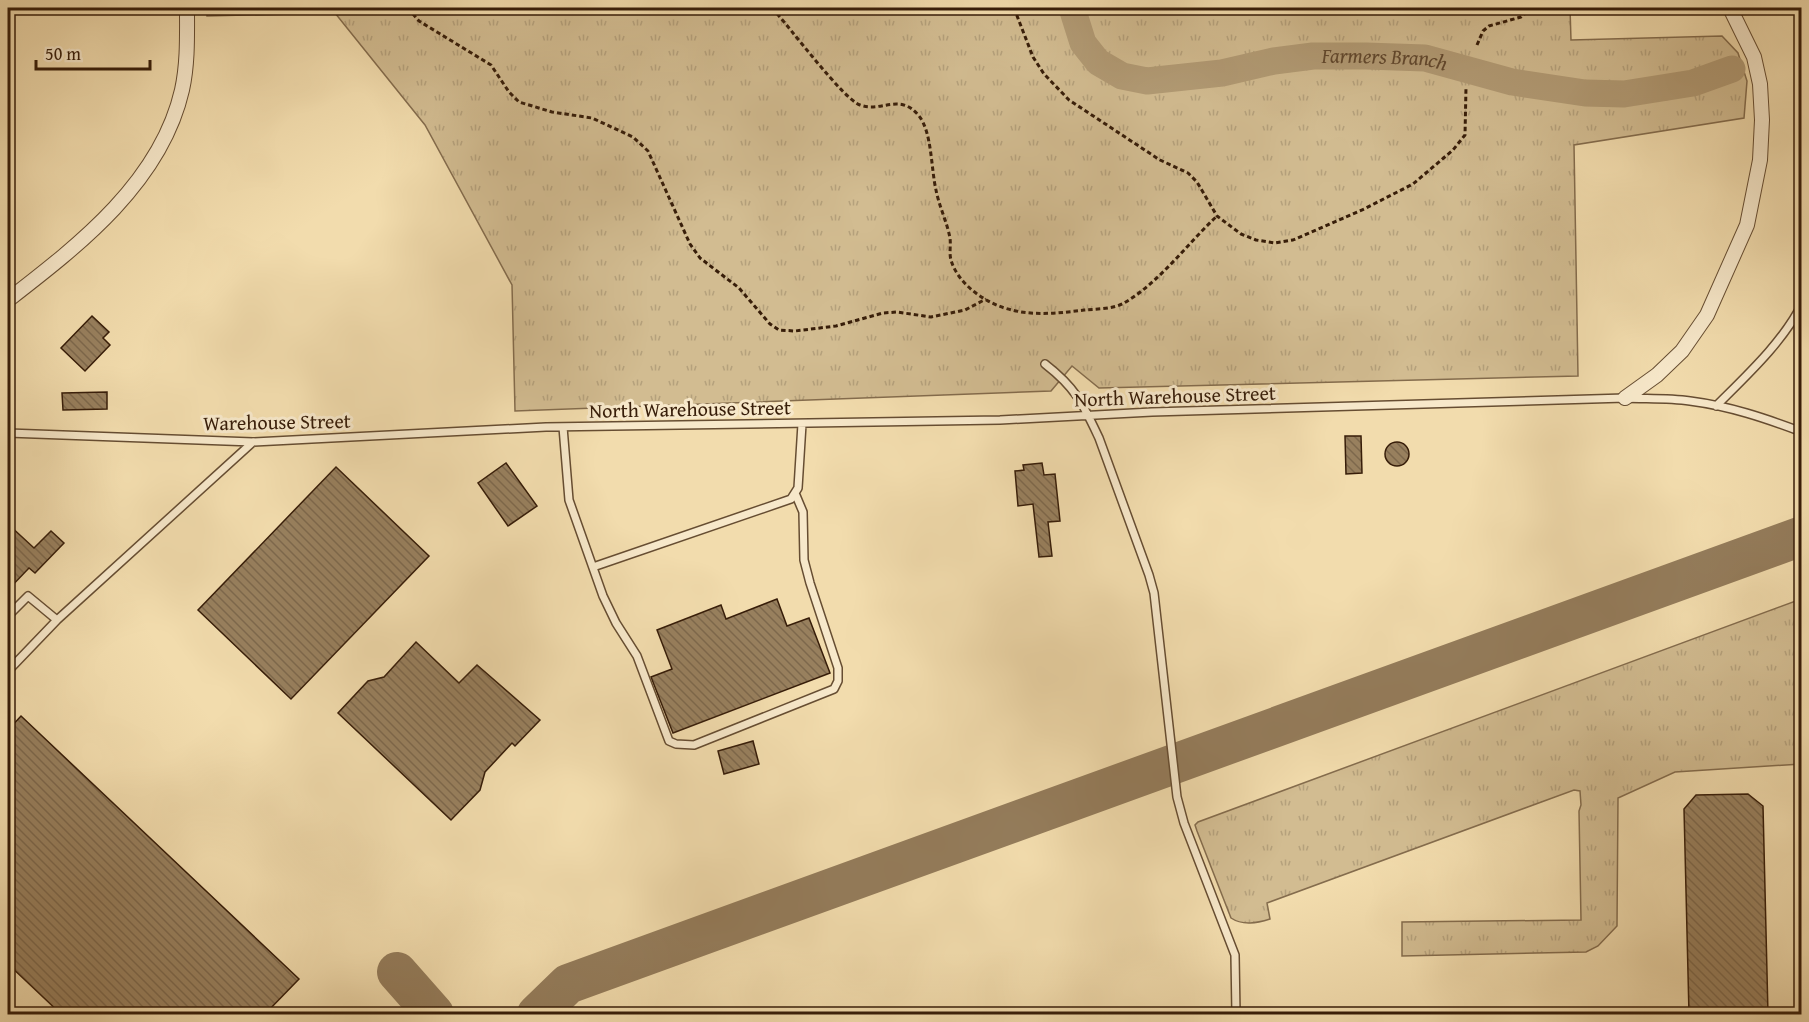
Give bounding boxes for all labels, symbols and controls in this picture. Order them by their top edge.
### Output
scale bar [36,33,150,71]
text: 50 m [45,40,81,67]
water label: Farmers Branch [1320,40,1452,79]
street label: North Warehouse Street [1074,377,1276,414]
street label: North Warehouse Street [589,392,791,425]
street label: Warehouse Street [203,406,351,437]

